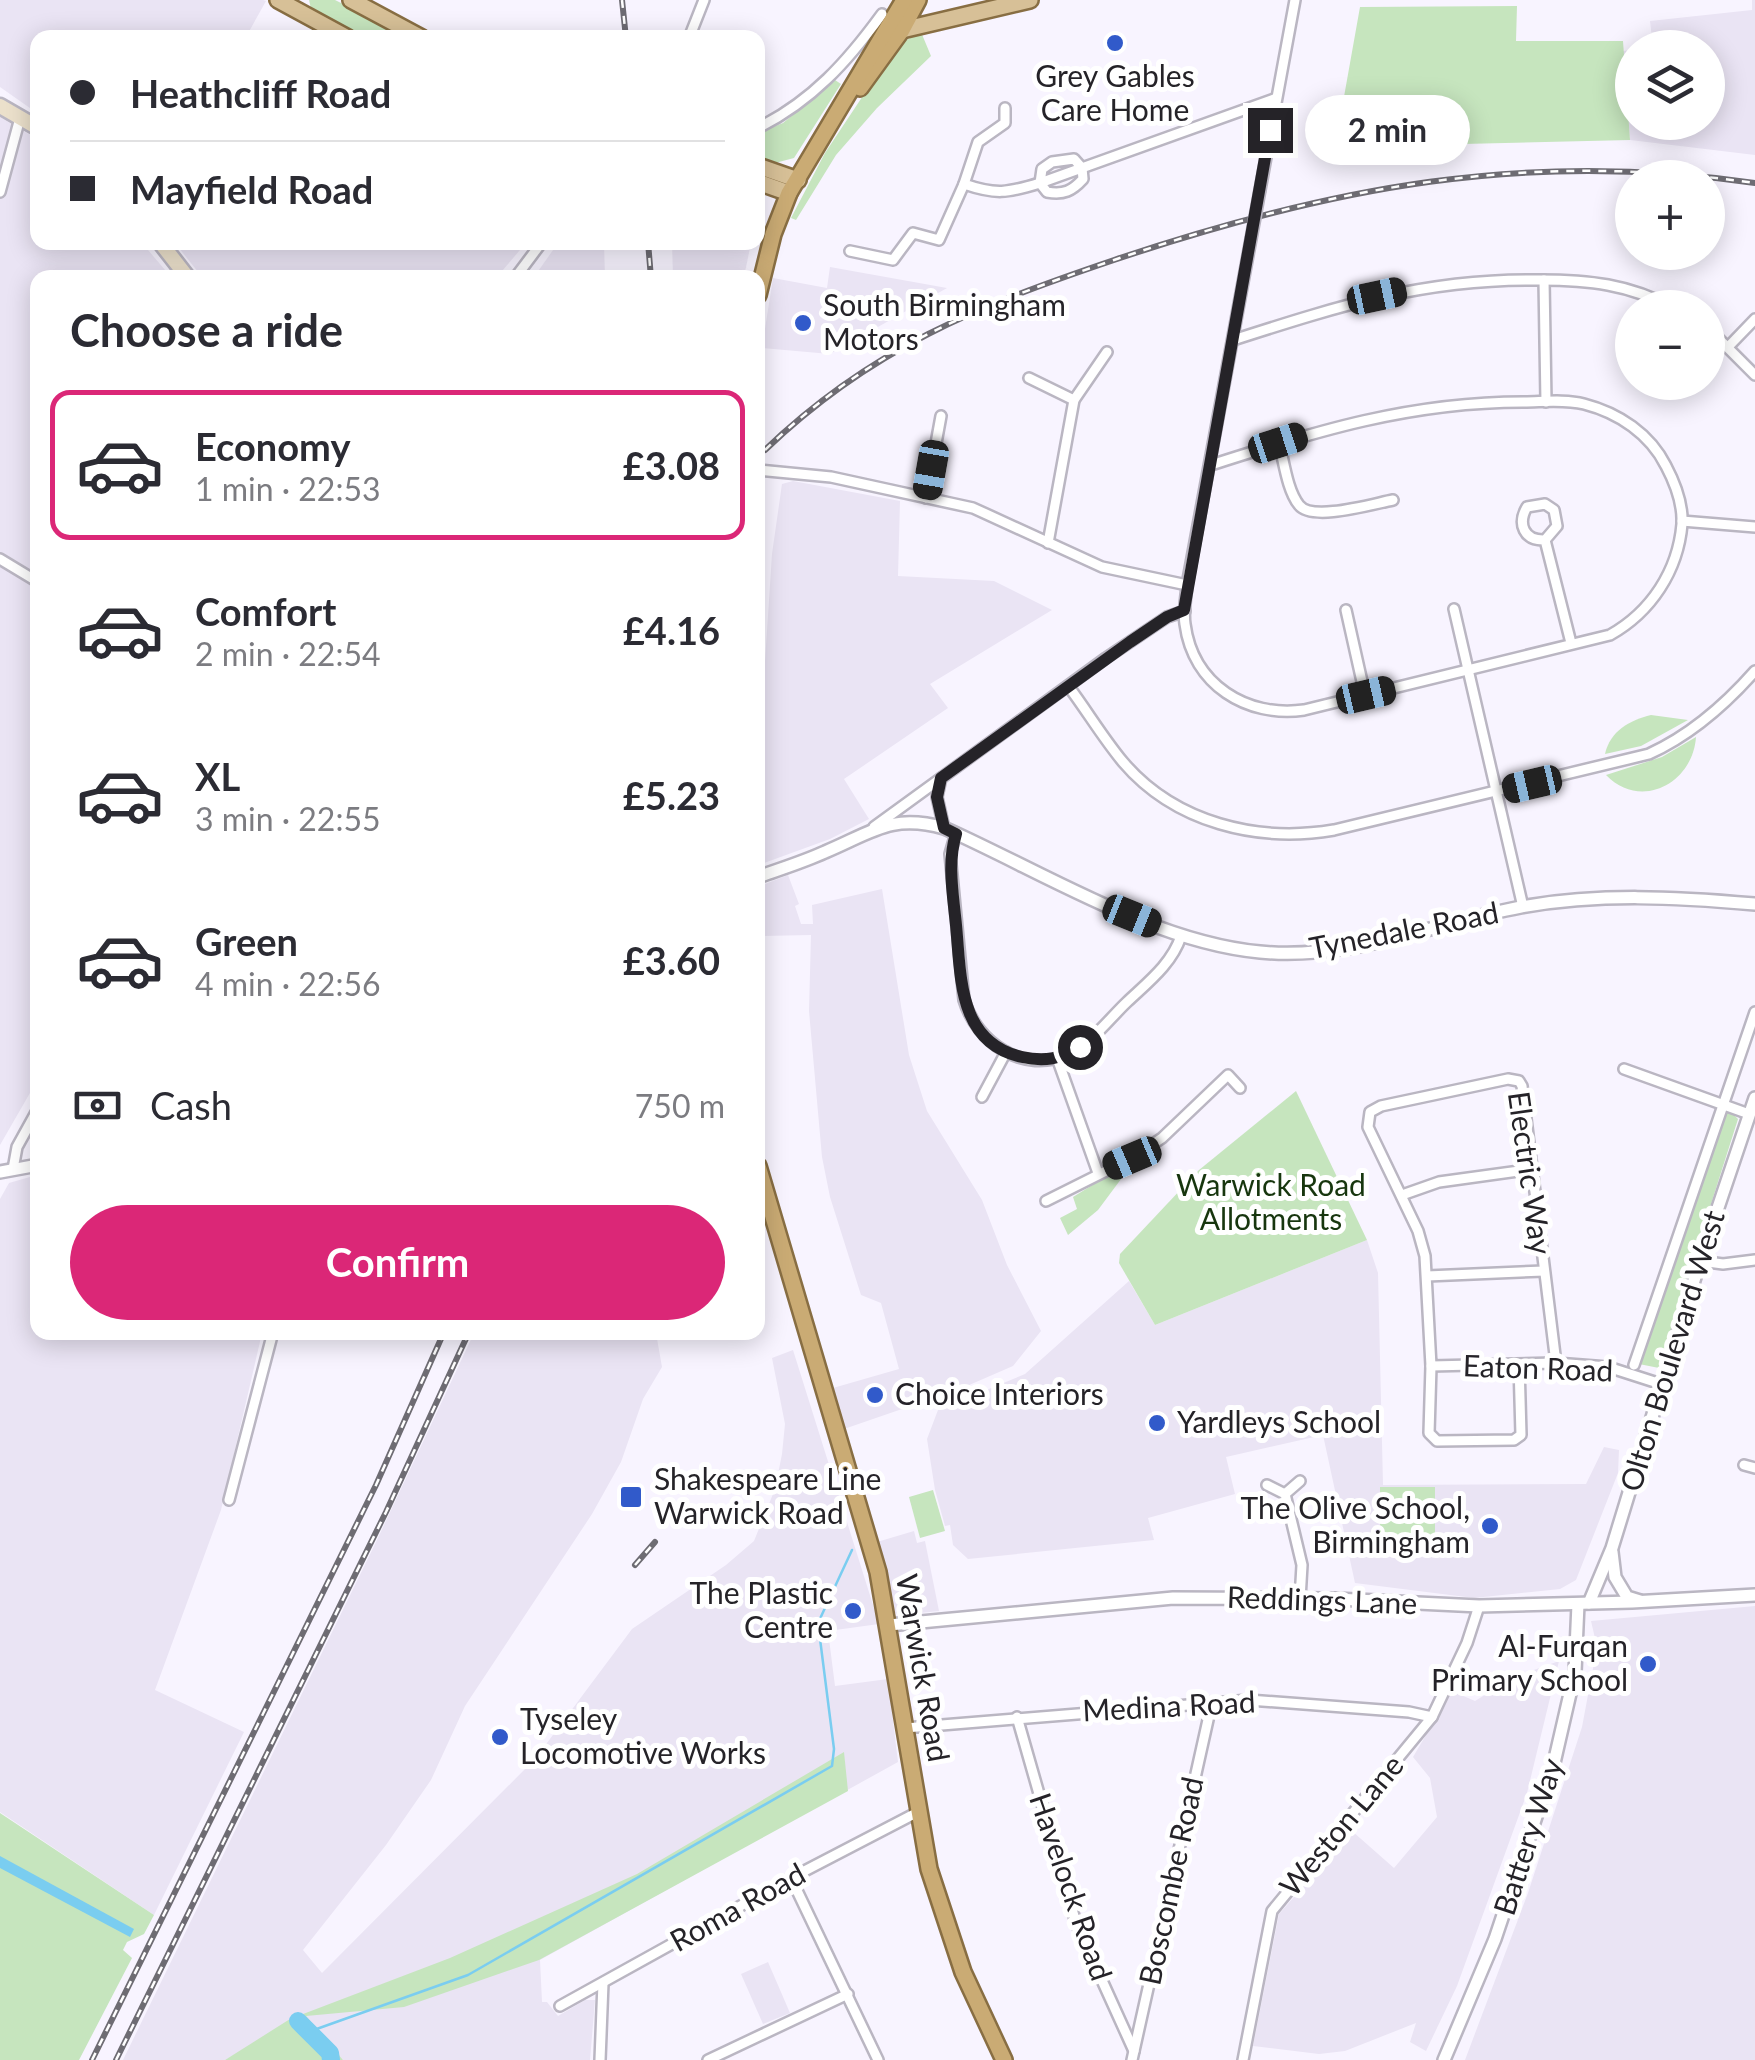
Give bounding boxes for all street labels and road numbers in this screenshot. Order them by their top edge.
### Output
street label: Tynedale Road [1306,893,1501,965]
street label: Electric Way [1502,1089,1560,1257]
street label: Olton Boulevard West [1611,1205,1731,1495]
street label: Eaton Road [1462,1346,1614,1388]
street label: Warwick Road [890,1571,958,1764]
street label: Reddings Lane [1226,1578,1418,1620]
street label: Medina Road [1082,1682,1256,1728]
street label: Weston Lane [1271,1747,1410,1903]
street label: Battery Way [1485,1753,1569,1919]
street label: Boscombe Road [1130,1773,1210,1988]
street label: Havelock Road [1023,1788,1121,1985]
street label: Roma Road [663,1854,811,1958]

